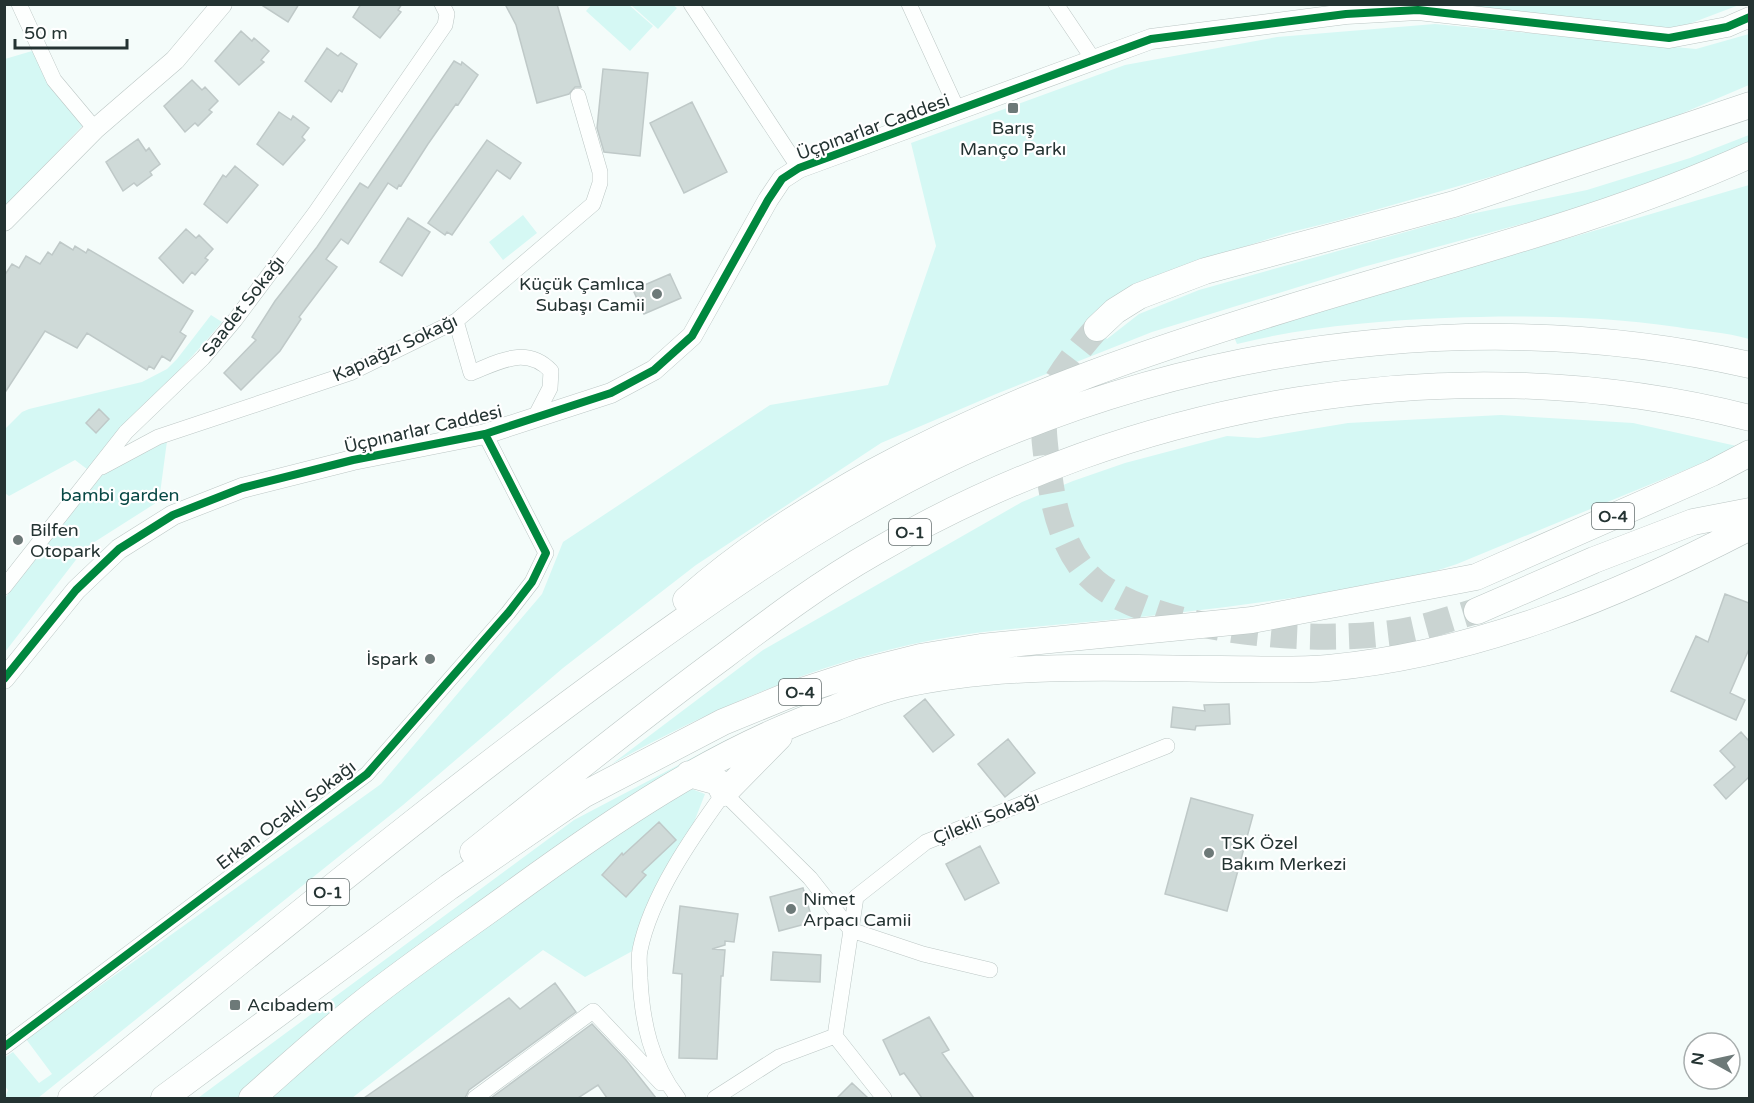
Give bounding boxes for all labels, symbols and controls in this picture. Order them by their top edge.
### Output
scale bar [15,12,128,50]
text: 50 m [24,22,68,44]
street label: Üçpınarlar Caddesi [793,89,953,165]
marker: Barış Manço Parkı [1006,101,1020,115]
place label: Barış Manço Parkı [960,117,1066,160]
street label: Saadet Sokağı [197,251,289,361]
place label: Küçük Çamlıca Subaşı Camii [519,273,645,316]
marker: Küçük Çamlıca Subaşı Camii [650,287,664,301]
street label: Kapıağzı Sokağı [329,309,461,387]
street label: Üçpınarlar Caddesi [342,400,504,458]
park label: bambi garden [60,484,180,506]
road number: O-4 [1592,503,1634,529]
place label: Bilfen Otopark [30,519,101,562]
road number: O-1 [889,519,931,545]
marker: Bilfen Otopark [11,533,25,547]
place label: İspark [366,648,418,670]
marker: İspark [423,652,437,666]
road number: O-4 [779,679,821,705]
street label: Erkan Ocaklı Sokağı [212,755,360,875]
street label: Çilekli Sokağı [930,787,1042,849]
place label: TSK Özel Bakım Merkezi [1221,832,1347,875]
marker: TSK Özel Bakım Merkezi [1202,846,1216,860]
road number: O-1 [307,879,349,905]
place label: Nimet Arpacı Camii [803,888,912,931]
marker: Nimet Arpacı Camii [784,902,798,916]
place label: Acıbadem [247,994,334,1016]
marker: Acıbadem [228,998,242,1012]
north arrow [1682,1031,1742,1091]
text: N [1687,1051,1709,1067]

